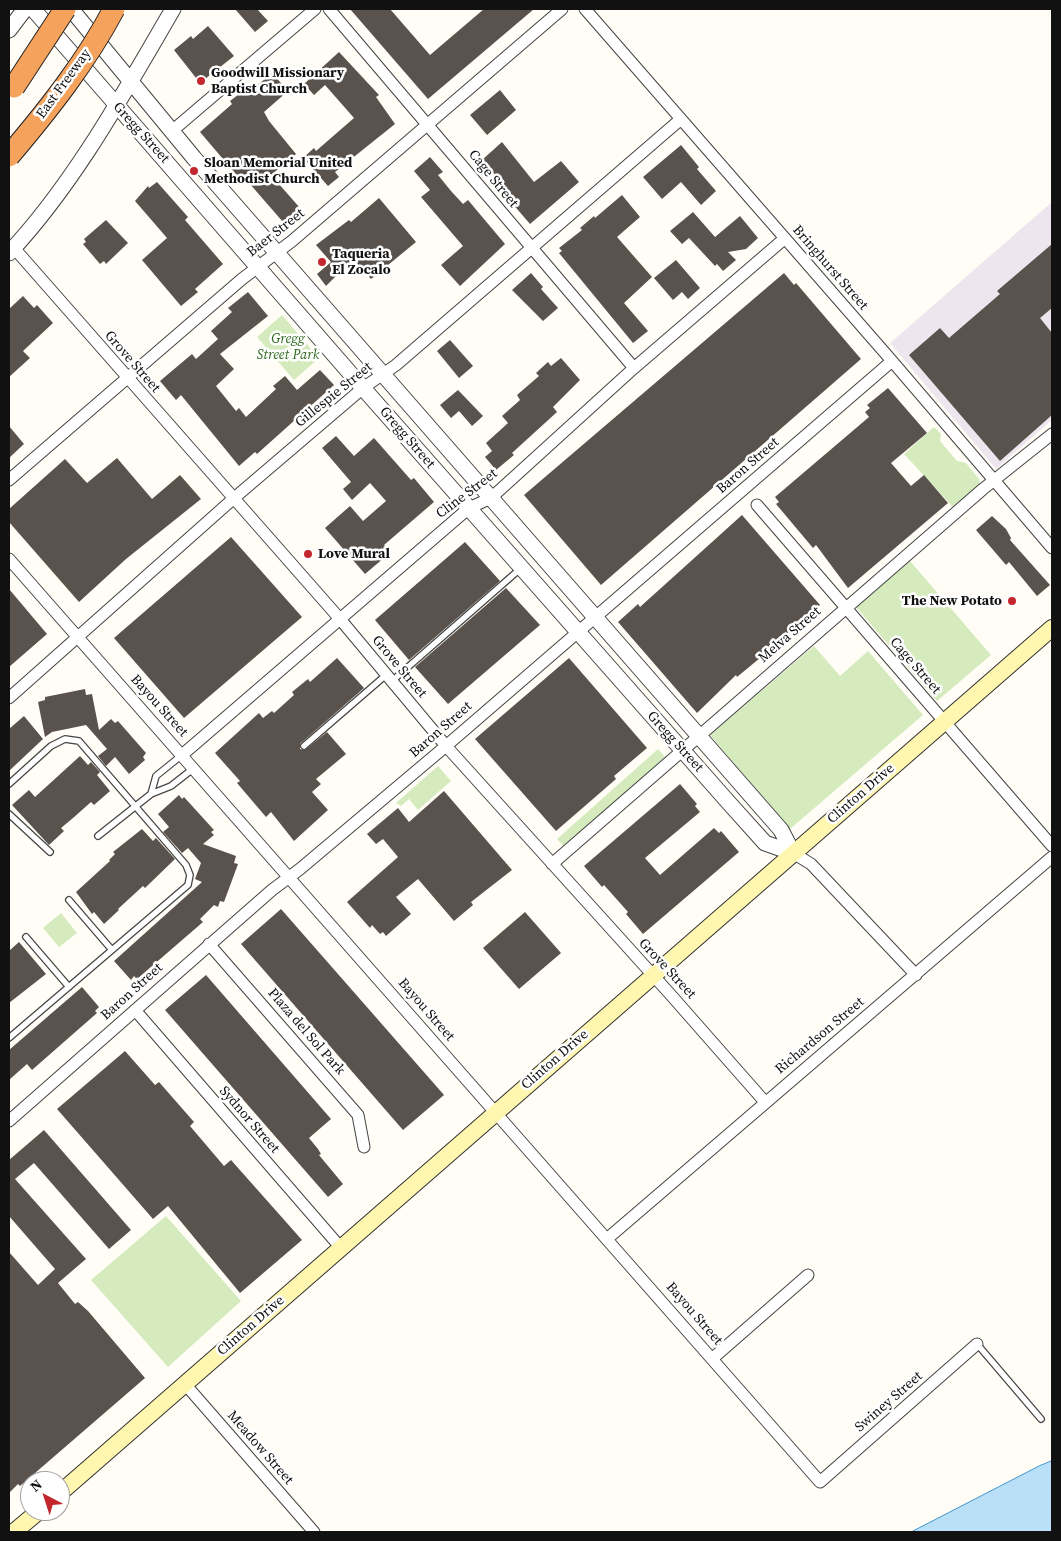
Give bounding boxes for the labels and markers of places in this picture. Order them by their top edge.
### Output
place label: Goodwill Missionary Baptist Church [211,65,344,98]
marker: Goodwill Missionary Baptist Church [195,75,207,87]
place label: Sloan Memorial United Methodist Church [204,155,352,188]
marker: Sloan Memorial United Methodist Church [188,165,200,177]
place label: Taqueria El Zocalo [332,246,391,278]
marker: Taqueria El Zocalo [316,256,328,268]
place label: Love Mural [318,546,390,562]
marker: Love Mural [302,548,314,560]
place label: The New Potato [902,593,1002,609]
marker: The New Potato [1006,595,1018,607]

